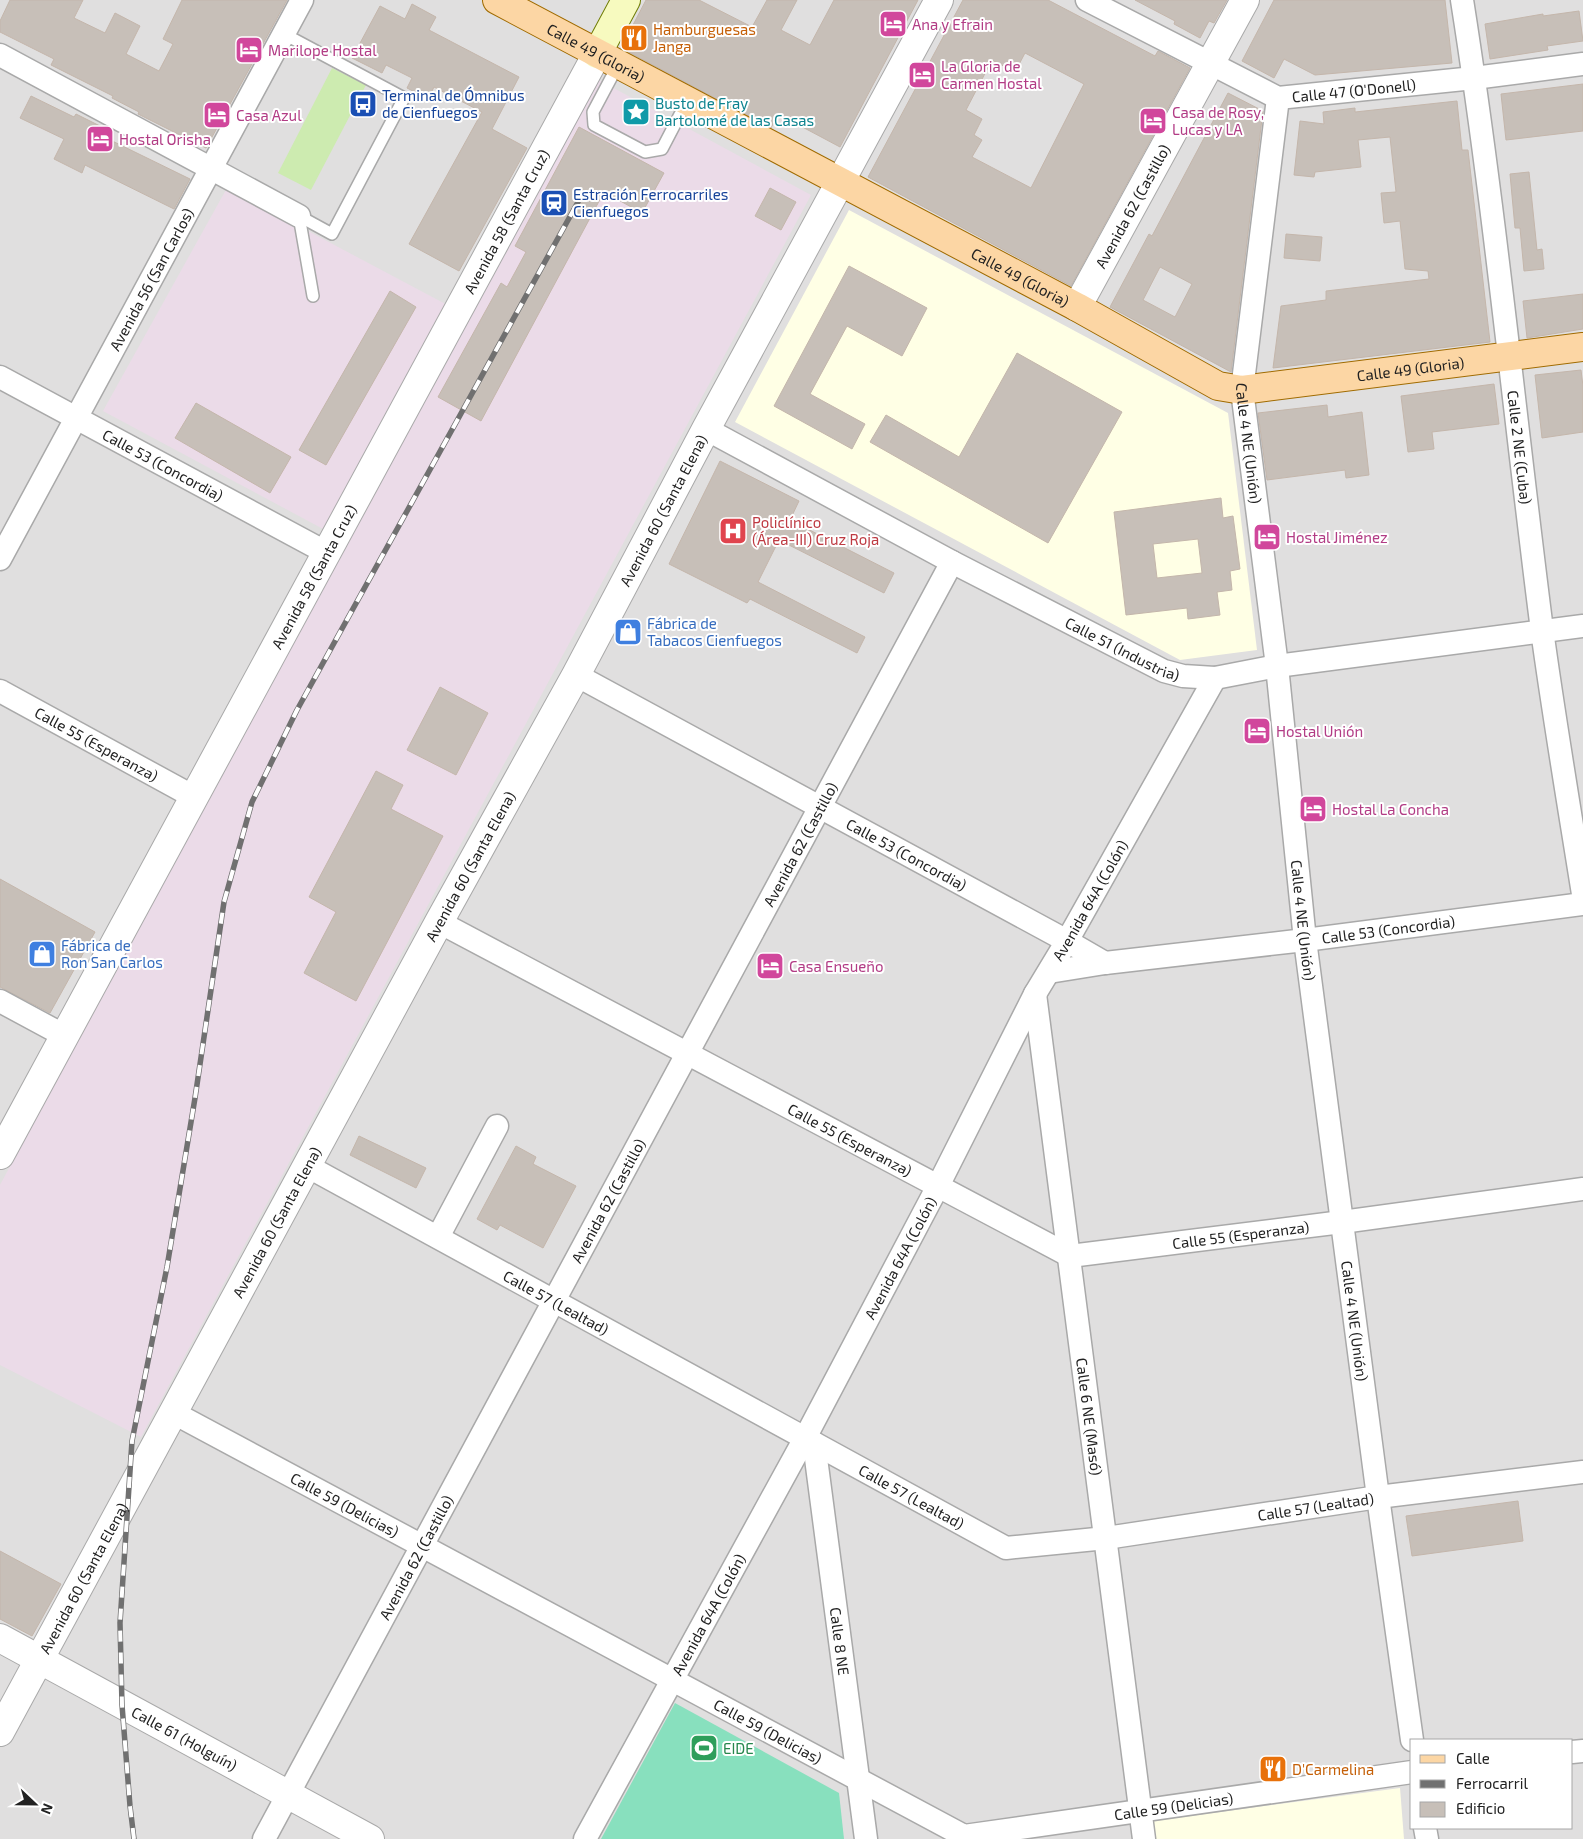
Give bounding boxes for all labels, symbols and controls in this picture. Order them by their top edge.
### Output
hotel icon: Ana y Efrain [878,9,908,39]
place label: Ana y Efrain [912,15,993,33]
street label: Calle 49 (Gloria) [544,19,648,86]
place label: Hamburguesas Janga [653,20,756,55]
restaurant icon: Hamburguesas Janga [619,23,649,53]
hotel icon: Marilope Hostal [234,35,264,65]
place label: Marilope Hostal [268,41,377,59]
place label: La Gloria de Carmen Hostal [941,57,1042,92]
hotel icon: La Gloria de Carmen Hostal [907,60,937,90]
street label: Calle 47 (O'Donell) [1291,75,1417,106]
place label: Terminal de Ómnibus de Cienfuegos [382,86,525,121]
bus stop icon: Terminal de Ómnibus de Cienfuegos [348,89,378,119]
place label: Busto de Fray Bartolomé de las Casas [655,94,814,129]
place icon: Busto de Fray Bartolomé de las Casas [621,97,651,127]
hotel icon: Casa Azul [202,100,232,130]
place label: Casa de Rosy, Lucas y LA [1172,103,1264,138]
place label: Casa Azul [236,106,302,124]
hotel icon: Casa de Rosy, Lucas y LA [1138,106,1168,136]
hotel icon: Hostal Orisha [85,124,115,154]
place label: Hostal Orisha [119,130,211,148]
street label: Avenida 62 (Castillo) [1091,141,1173,271]
street label: Avenida 58 (Santa Cruz) [460,146,553,297]
place label: Estración Ferrocarriles Cienfuegos [573,185,728,220]
station icon: Estración Ferrocarriles Cienfuegos [539,188,569,218]
street label: Avenida 56 (San Carlos) [105,205,197,354]
street label: Calle 49 (Gloria) [968,244,1072,310]
street label: Calle 49 (Gloria) [1356,353,1465,384]
street label: Calle 4 NE (Unión) [1233,382,1265,505]
street label: Calle 2 NE (Cuba) [1504,389,1535,505]
street label: Calle 53 (Concordia) [100,425,226,504]
street label: Avenida 60 (Santa Elena) [616,431,710,589]
street label: Avenida 58 (Santa Cruz) [267,501,360,652]
place label: Policlínico (Área-III) Cruz Roja [752,513,879,549]
hospital icon: Policlínico (Área-III) Cruz Roja [718,516,748,546]
hotel icon: Hostal Jiménez [1252,522,1282,552]
place label: Hostal Jiménez [1286,528,1388,546]
street label: Calle 51 (Industria) [1062,613,1181,684]
place label: Fábrica de Tabacos Cienfuegos [647,614,782,649]
shop icon: Fábrica de Tabacos Cienfuegos [613,617,643,647]
street label: Calle 55 (Esperanza) [32,703,161,785]
hotel icon: Hostal Unión [1242,716,1272,746]
place label: Hostal Unión [1276,722,1363,740]
street label: Avenida 62 (Castillo) [759,779,841,909]
street label: Avenida 60 (Santa Elena) [421,788,519,945]
hotel icon: Hostal La Concha [1298,794,1328,824]
place label: Hostal La Concha [1332,800,1449,818]
street label: Calle 53 (Concordia) [843,814,970,894]
street label: Avenida 64A (Colón) [1048,837,1131,964]
street label: Calle 4 NE (Unión) [1288,859,1319,982]
street label: Calle 53 (Concordia) [1321,912,1456,947]
place label: Fábrica de Ron San Carlos [61,936,163,971]
shop icon: Fábrica de Ron San Carlos [27,939,57,969]
hotel icon: Casa Ensueño [755,951,785,981]
place label: Casa Ensueño [789,957,884,975]
street label: Calle 55 (Esperanza) [785,1099,915,1180]
street label: Avenida 62 (Castillo) [567,1135,649,1266]
street label: Avenida 60 (Santa Elena) [228,1144,325,1301]
street label: Avenida 64A (Colón) [860,1194,940,1322]
street label: Calle 55 (Esperanza) [1171,1217,1310,1252]
street label: Calle 4 NE (Unión) [1338,1259,1372,1382]
street label: Calle 57 (Lealtad) [500,1266,612,1338]
street label: Calle 6 NE (Masó) [1073,1357,1106,1476]
street label: Calle 57 (Lealtad) [856,1460,967,1532]
street label: Calle 59 (Delicias) [288,1468,402,1541]
street label: Calle 57 (Lealtad) [1256,1489,1375,1524]
street label: Avenida 62 (Castillo) [375,1492,457,1623]
street label: Avenida 60 (Santa Elena) [35,1500,132,1657]
street label: Avenida 64A (Colón) [668,1551,749,1678]
street label: Calle 8 NE [827,1606,853,1676]
street label: Calle 59 (Delicias) [711,1695,825,1767]
street label: Calle 61 (Holguín) [129,1702,240,1774]
sports icon: EIDE [689,1733,719,1763]
place label: EIDE [723,1739,754,1757]
legend [1410,1739,1573,1829]
text: Calle [1456,1749,1490,1767]
restaurant icon: D'Carmelina [1258,1754,1288,1784]
place label: D'Carmelina [1292,1760,1374,1778]
text: Ferrocarril [1456,1774,1529,1792]
north arrow [10,1779,60,1829]
street label: Calle 59 (Delicias) [1113,1789,1234,1823]
text: Edificio [1456,1799,1505,1817]
text: N [38,1801,57,1817]

